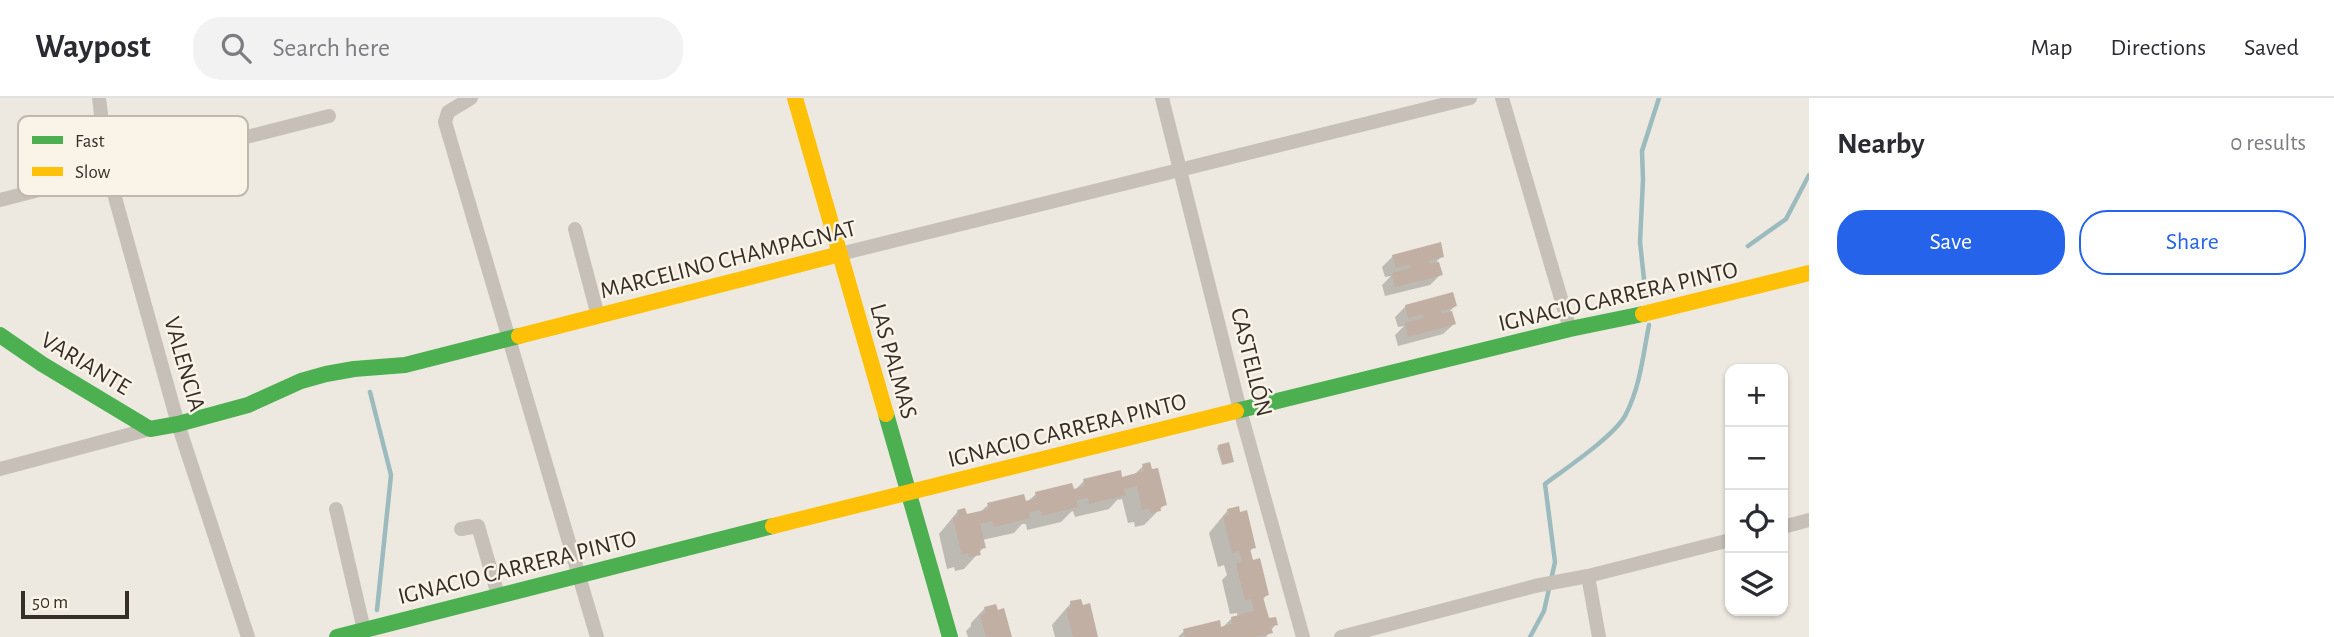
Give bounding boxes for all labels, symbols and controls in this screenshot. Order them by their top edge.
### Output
search box [193,17,683,80]
icon: search [217,29,255,67]
text: Waypost [35,31,151,64]
text: Search here [273,35,390,61]
text: Map [2030,36,2072,60]
text: Directions [2110,36,2206,60]
text: Saved [2244,36,2299,60]
legend [18,116,248,196]
text: Nearby [1837,129,1925,159]
text: Fast [75,132,105,151]
text: 0 results [2230,132,2306,155]
text: Slow [75,163,111,182]
button: Save [1837,210,2065,275]
button: Share [2079,210,2306,275]
street label: MARCELINO CHAMPAGNAT [598,216,859,303]
street label: IGNACIO CARRERA PINTO [1496,258,1740,336]
street label: LAS PALMAS [865,301,921,422]
street label: CASTELLÓN [1226,305,1278,419]
street label: VALENCIA [159,314,209,414]
street label: VARIANTE [36,328,135,400]
map controls [1725,364,1788,616]
button: + [1725,364,1788,427]
street label: IGNACIO CARRERA PINTO [946,390,1189,472]
button: − [1725,427,1788,490]
button: locate [1725,490,1788,553]
street label: IGNACIO CARRERA PINTO [396,527,639,609]
button: layers [1725,553,1788,616]
scale bar [21,588,130,620]
text: 50 m [32,593,68,612]

